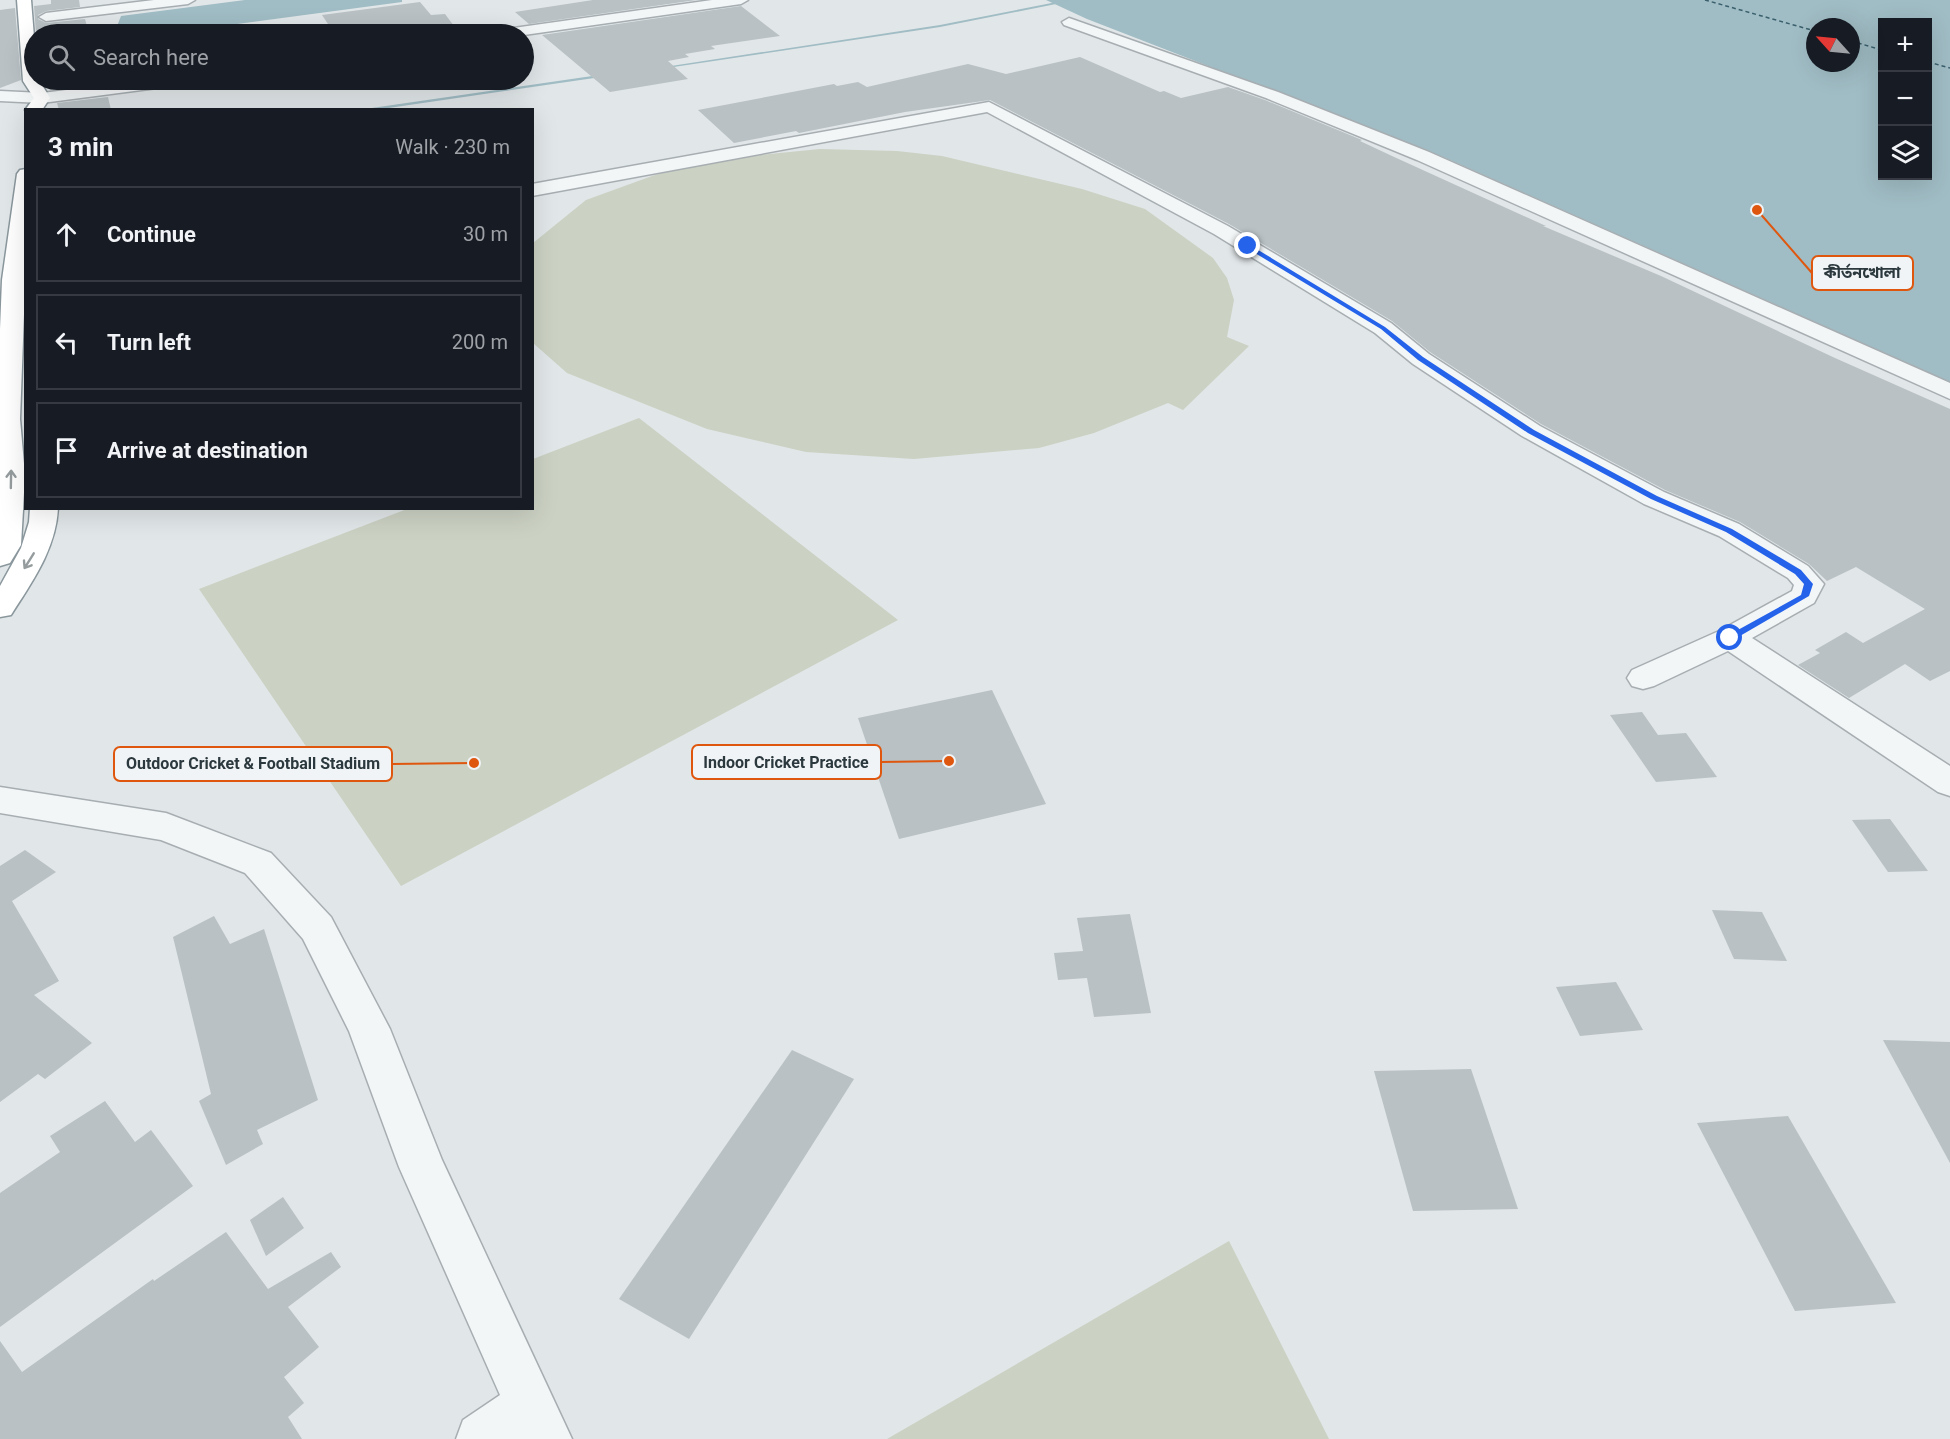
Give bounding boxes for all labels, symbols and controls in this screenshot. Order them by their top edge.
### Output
north arrow [1806,18,1860,72]
map controls [1878,18,1932,180]
button: + [1878,18,1932,72]
search box [24,24,534,90]
icon: search [45,41,78,74]
text: Search here [93,45,209,70]
button: − [1878,72,1932,126]
button: layers [1878,126,1932,180]
text: 3 min [48,132,113,162]
text: Walk · 230 m [395,135,510,159]
icon: ahead [50,218,83,251]
text: Continue [107,222,196,247]
text: 30 m [463,222,508,246]
route end [1234,232,1260,258]
callout: কীর্তনখোলা [1812,256,1913,290]
text: কীর্তনখোলা [1823,263,1901,282]
icon: left [50,326,83,359]
text: Turn left [107,330,191,355]
text: 200 m [452,330,508,354]
icon: arrive [50,434,83,467]
text: Arrive at destination [107,438,308,463]
one-way arrow [5,470,17,490]
one-way arrow [23,552,35,569]
route start [1716,624,1742,650]
callout: Indoor Cricket Practice [692,745,881,779]
callout: Outdoor Cricket & Football Stadium [114,747,392,781]
text: Indoor Cricket Practice [703,753,869,772]
text: Outdoor Cricket & Football Stadium [126,754,380,773]

